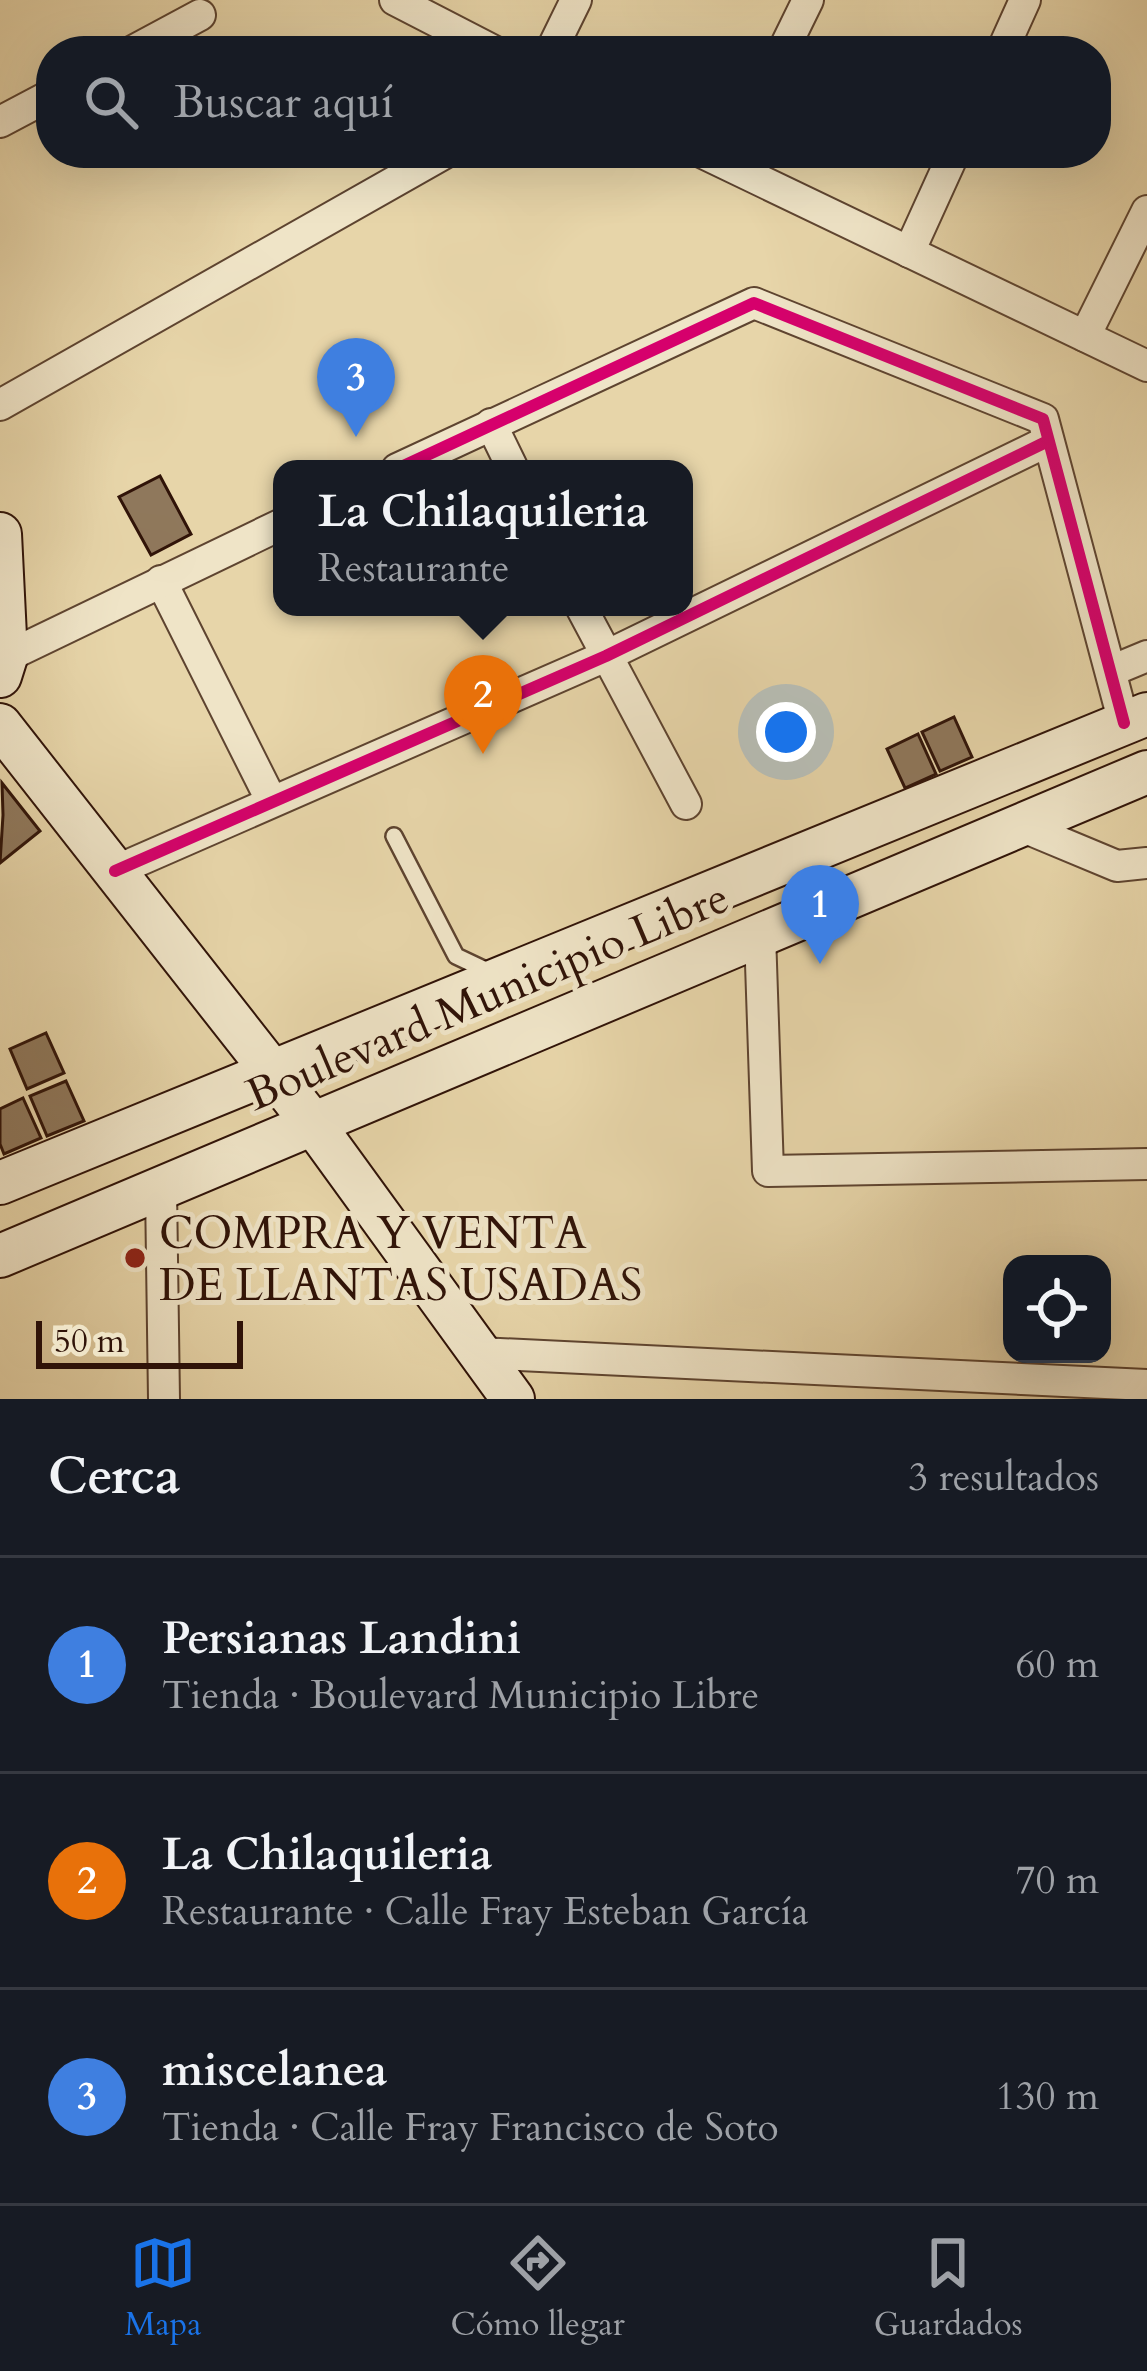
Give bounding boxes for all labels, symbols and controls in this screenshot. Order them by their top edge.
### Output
search box [36,36,1111,168]
icon: search [78,69,144,135]
text: Buscar aquí [174,72,394,133]
pin: 3 [317,338,395,437]
popup [273,460,693,616]
text: La Chilaquileria [318,481,648,542]
text: Restaurante [318,542,509,595]
pin: 2 [444,655,522,754]
your location [756,702,816,762]
pin: 1 [781,865,859,964]
street label: Boulevard Municipio Libre [237,867,738,1126]
place label: COMPRA Y VENTA DE LLANTAS USADAS [159,1203,642,1316]
marker: COMPRA Y VENTA DE LLANTAS USADAS [122,1245,148,1271]
map controls [1003,1255,1111,1363]
button: locate [1003,1255,1111,1363]
scale bar [36,1315,243,1368]
text: 50 m [54,1319,125,1364]
text: Cerca [48,1442,180,1512]
text: 3 resultados [908,1451,1099,1504]
text: Persianas Landini [162,1608,521,1669]
text: 1 [77,1638,97,1691]
text: 60 m [1016,1638,1099,1691]
text: Tienda · Boulevard Municipio Libre [162,1669,759,1722]
text: La Chilaquileria [162,1824,492,1885]
text: 2 [77,1854,97,1907]
text: 70 m [1016,1854,1099,1907]
text: Restaurante · Calle Fray Esteban García [162,1885,809,1938]
text: miscelanea [162,2040,387,2101]
text: 3 [77,2070,97,2123]
text: 130 m [996,2070,1099,2123]
text: Tienda · Calle Fray Francisco de Soto [162,2101,779,2154]
tab: Mapa [124,2230,202,2347]
tab: Cómo llegar [451,2230,625,2347]
tab: Guardados [874,2230,1023,2347]

